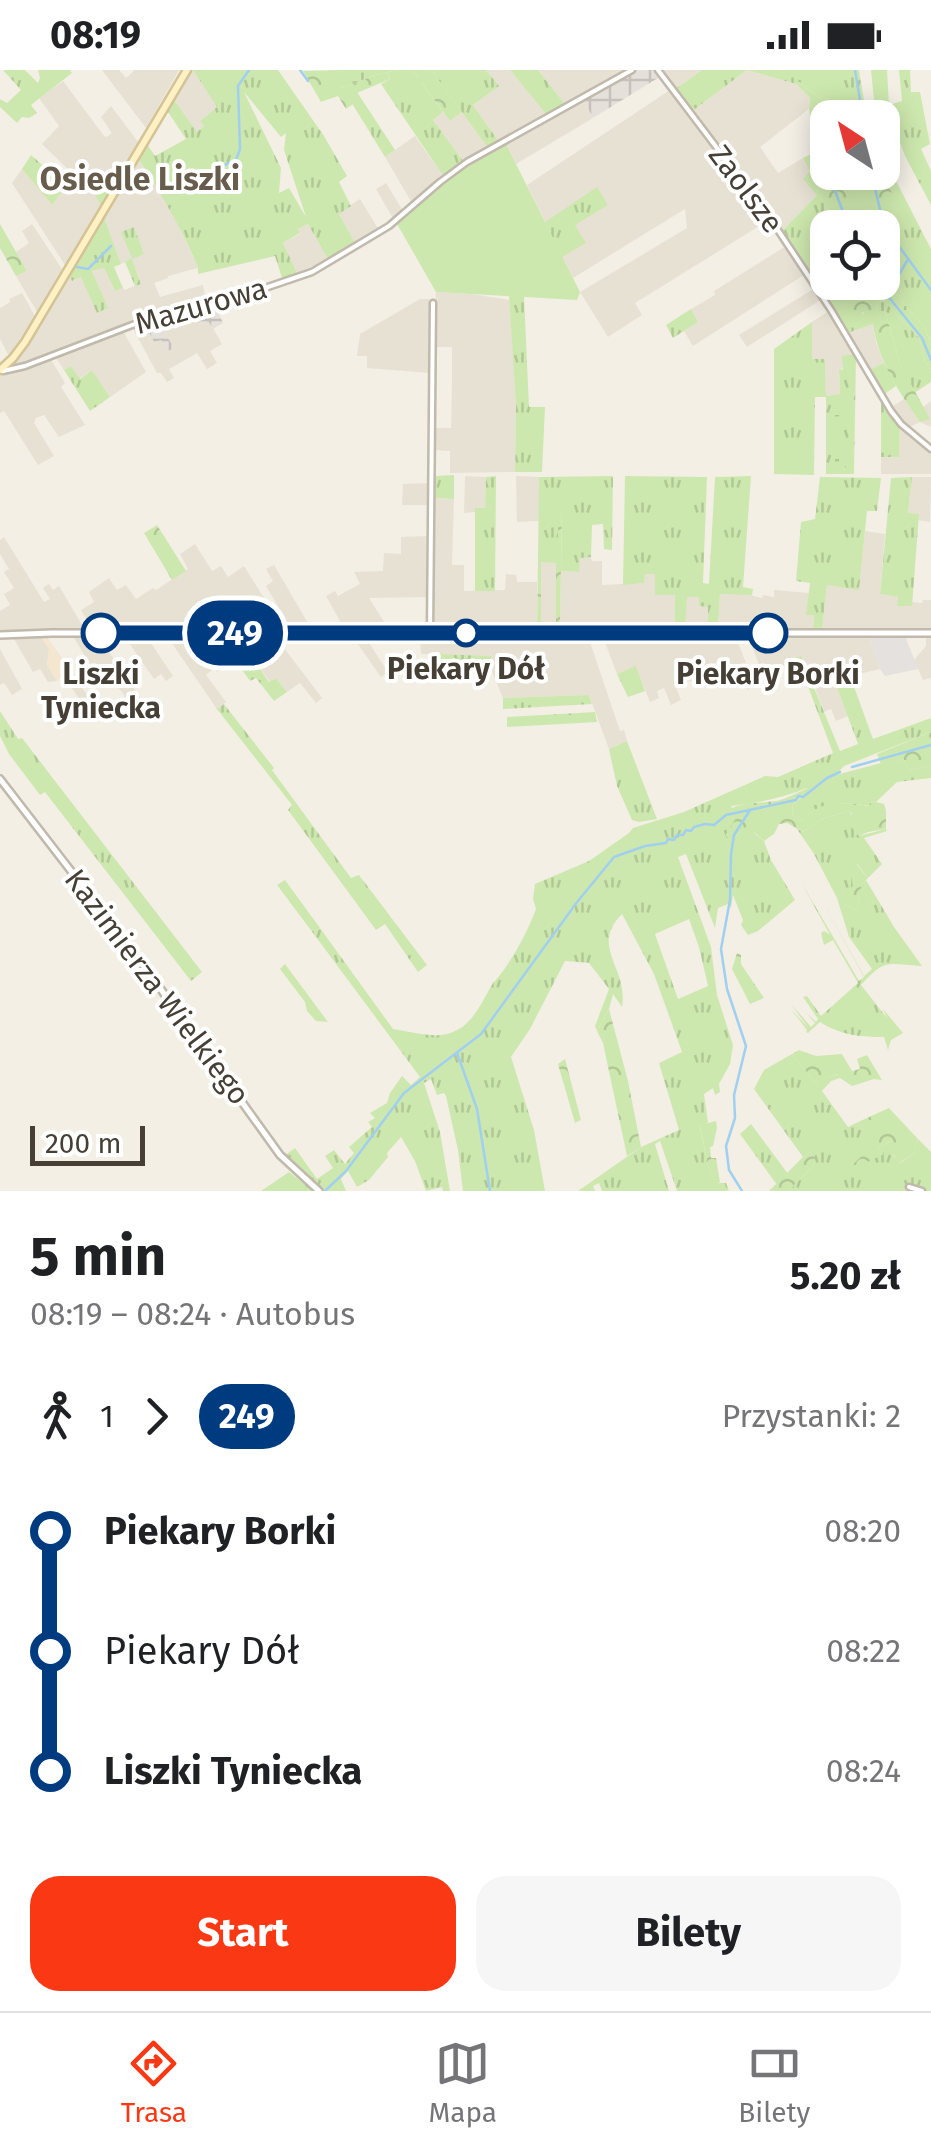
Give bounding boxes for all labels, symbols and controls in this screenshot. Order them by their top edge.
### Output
text: 08:19 [50,12,141,58]
north arrow [810,100,900,190]
map controls [810,100,900,300]
street label: Zaolsze [701,138,791,240]
district label: Osiedle Liszki [40,160,240,198]
button: locate [810,210,900,300]
street label: Mazurowa [131,270,271,342]
line badge: 249 [178,600,292,666]
text: 249 [207,612,263,654]
marker: Liszki Tyniecka [82,614,120,652]
marker: Piekary Borki [749,614,787,652]
marker: Piekary Dół [453,620,479,646]
place label: Piekary Dół [387,651,545,687]
place label: Liszki Tyniecka [41,656,161,726]
place label: Piekary Borki [676,656,860,692]
street label: Kazimierza Wielkiego [57,862,257,1112]
scale bar [30,1121,145,1166]
text: 200 m [45,1127,122,1160]
text: 5 min [30,1224,166,1290]
text: 5.20 zł [790,1253,901,1299]
text: 08:19 – 08:24 · Autobus [30,1295,355,1333]
icon: walk [30,1389,85,1444]
icon: forward [129,1389,184,1444]
text: 249 [219,1395,275,1437]
text: 1 [100,1397,114,1435]
text: Przystanki: 2 [722,1397,901,1435]
text: Piekary Borki [104,1508,336,1554]
text: 08:20 [824,1512,901,1550]
text: Piekary Dół [104,1628,299,1674]
text: 08:22 [826,1632,901,1670]
text: Liszki Tyniecka [104,1748,362,1794]
text: 08:24 [826,1752,901,1790]
button: Start [30,1876,456,1991]
button: Bilety [476,1876,901,1991]
tab: Trasa [121,2036,187,2129]
tab: Mapa [428,2036,497,2129]
tab: Bilety [738,2036,810,2129]

